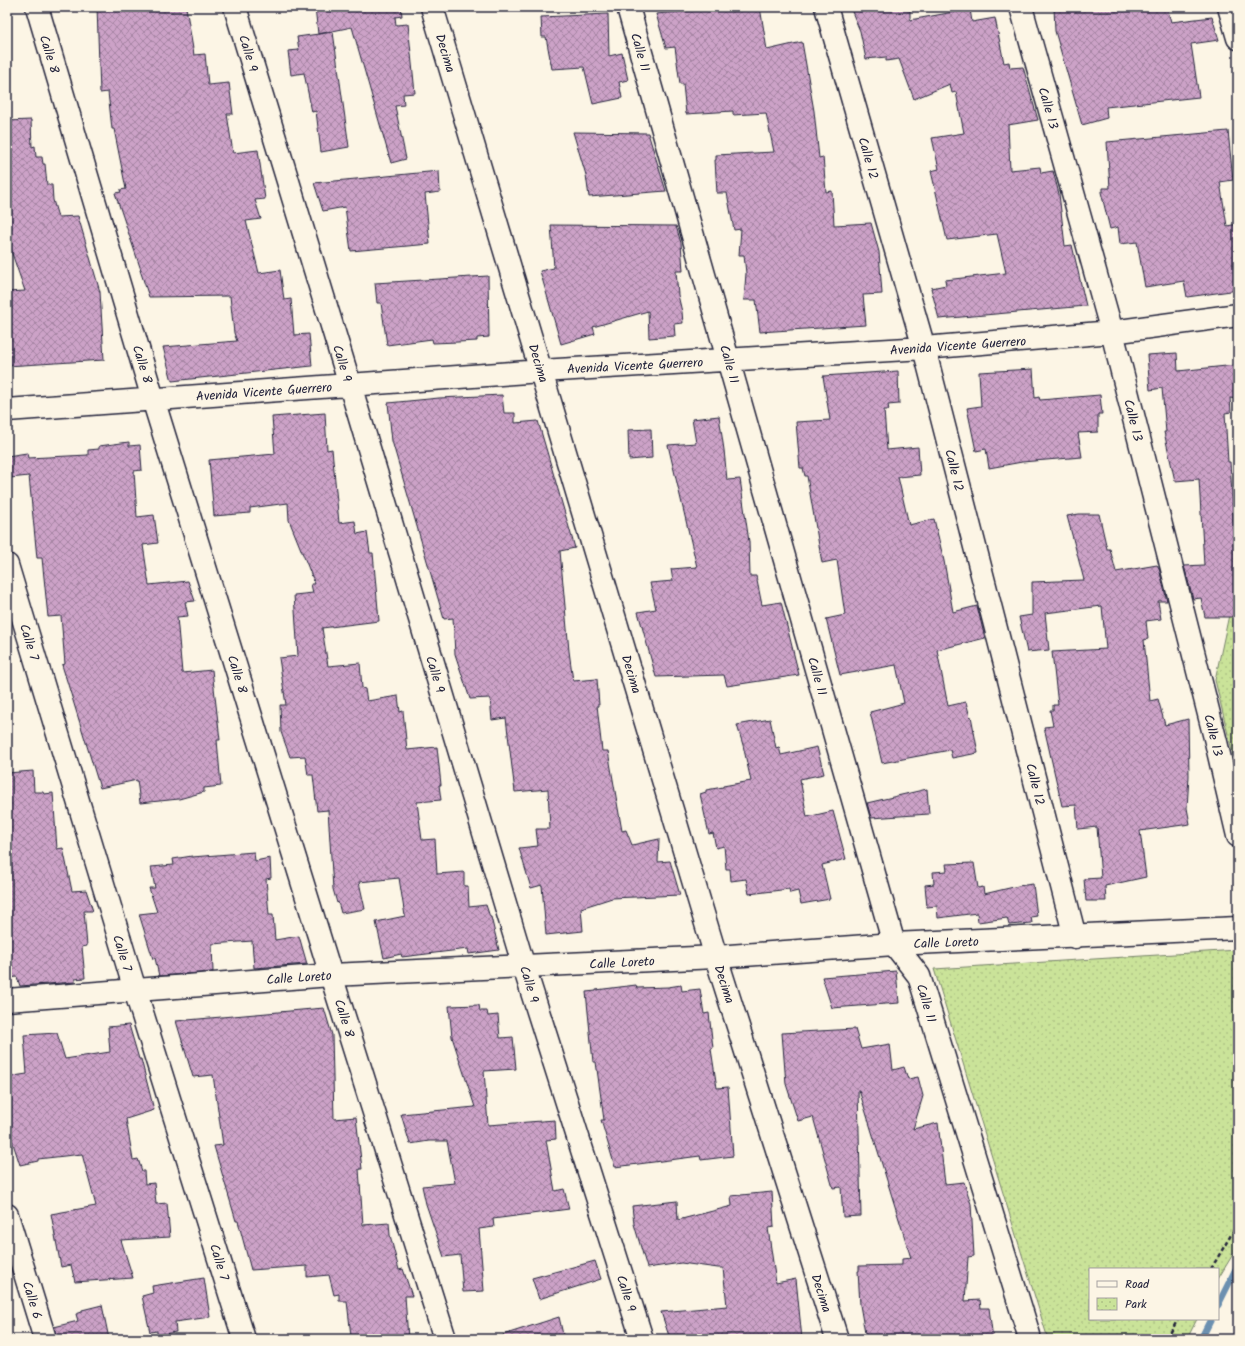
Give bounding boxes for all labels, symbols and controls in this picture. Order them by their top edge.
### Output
street label: Decima [429,31,460,75]
street label: Calle 11 [624,31,655,74]
street label: Calle 9 [232,32,263,75]
street label: Calle 8 [33,33,64,76]
street label: Calle 13 [1032,85,1064,132]
street label: Calle 12 [852,135,884,182]
street label: Avenida Vicente Guerrero [889,331,1027,362]
street label: Decima [522,341,553,385]
street label: Calle 9 [326,342,357,385]
street label: Calle 8 [126,343,157,386]
street label: Calle 11 [713,343,744,386]
street label: Avenida Vicente Guerrero [566,352,704,381]
street label: Avenida Vicente Guerrero [195,377,333,408]
street label: Calle 13 [1117,397,1148,444]
street label: Calle 12 [938,447,969,494]
street label: Calle 7 [13,622,44,664]
street label: Decima [615,652,646,696]
street label: Calle 8 [221,653,252,696]
street label: Calle 9 [419,653,450,696]
street label: Calle 11 [801,655,832,698]
street label: Calle 13 [1197,712,1228,759]
street label: Calle 12 [1019,761,1050,808]
street label: Calle Loreto [913,932,979,955]
street label: Calle 7 [106,933,137,975]
street label: Calle Loreto [589,951,655,976]
street label: Decima [707,962,740,1007]
street label: Calle 9 [513,963,544,1006]
street label: Calle Loreto [266,966,333,991]
street label: Calle 11 [910,981,941,1025]
street label: Calle 8 [328,997,359,1040]
street label: Calle 7 [203,1242,234,1284]
legend [1089,1268,1219,1320]
street label: Decima [804,1271,837,1316]
street label: Calle 9 [610,1272,642,1315]
text: Road [1125,1275,1150,1294]
street label: Calle 6 [16,1279,47,1322]
text: Park [1125,1295,1147,1314]

